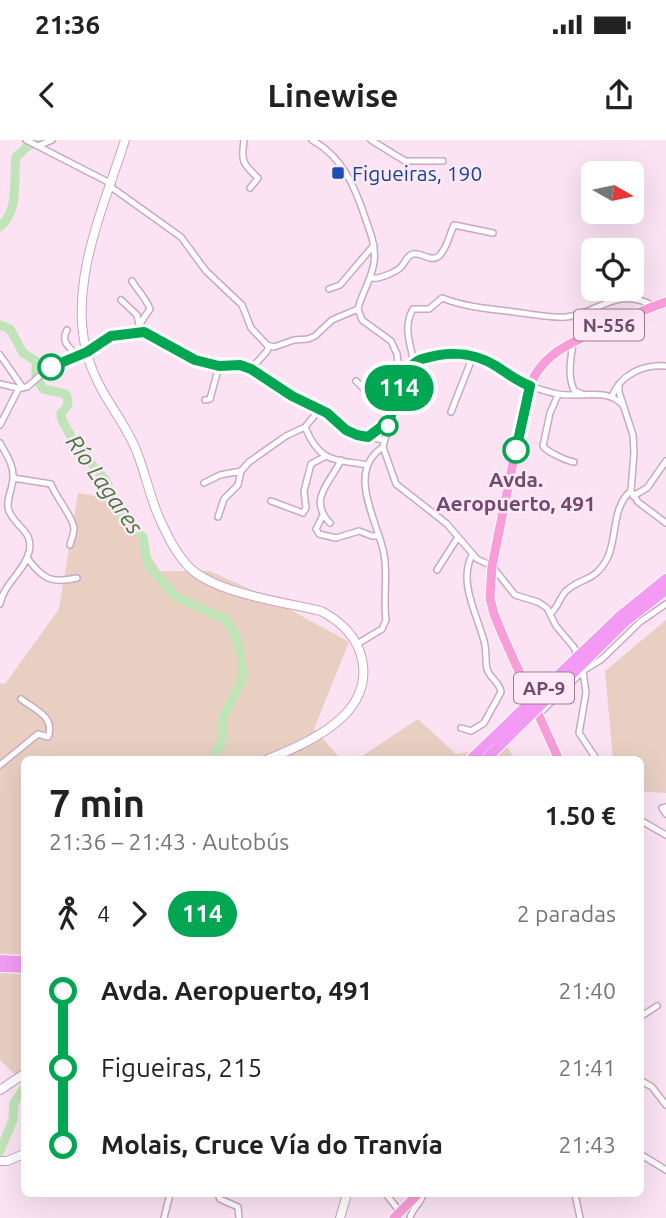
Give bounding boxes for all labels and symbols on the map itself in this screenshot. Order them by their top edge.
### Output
place label: Figueiras, 190 [352,161,482,185]
north arrow [581,161,644,224]
marker: Figueiras, 190 [330,165,346,181]
road number: N-556 [574,309,644,340]
unlabelled marker [38,354,64,380]
line badge: 114 [359,365,439,411]
unlabelled marker [378,416,398,436]
water label: Río Lagares [62,430,148,539]
marker: Avda. Aeropuerto, 491 [503,437,529,463]
place label: Avda. Aeropuerto, 491 [436,467,596,515]
road number: AP-9 [514,673,574,704]

